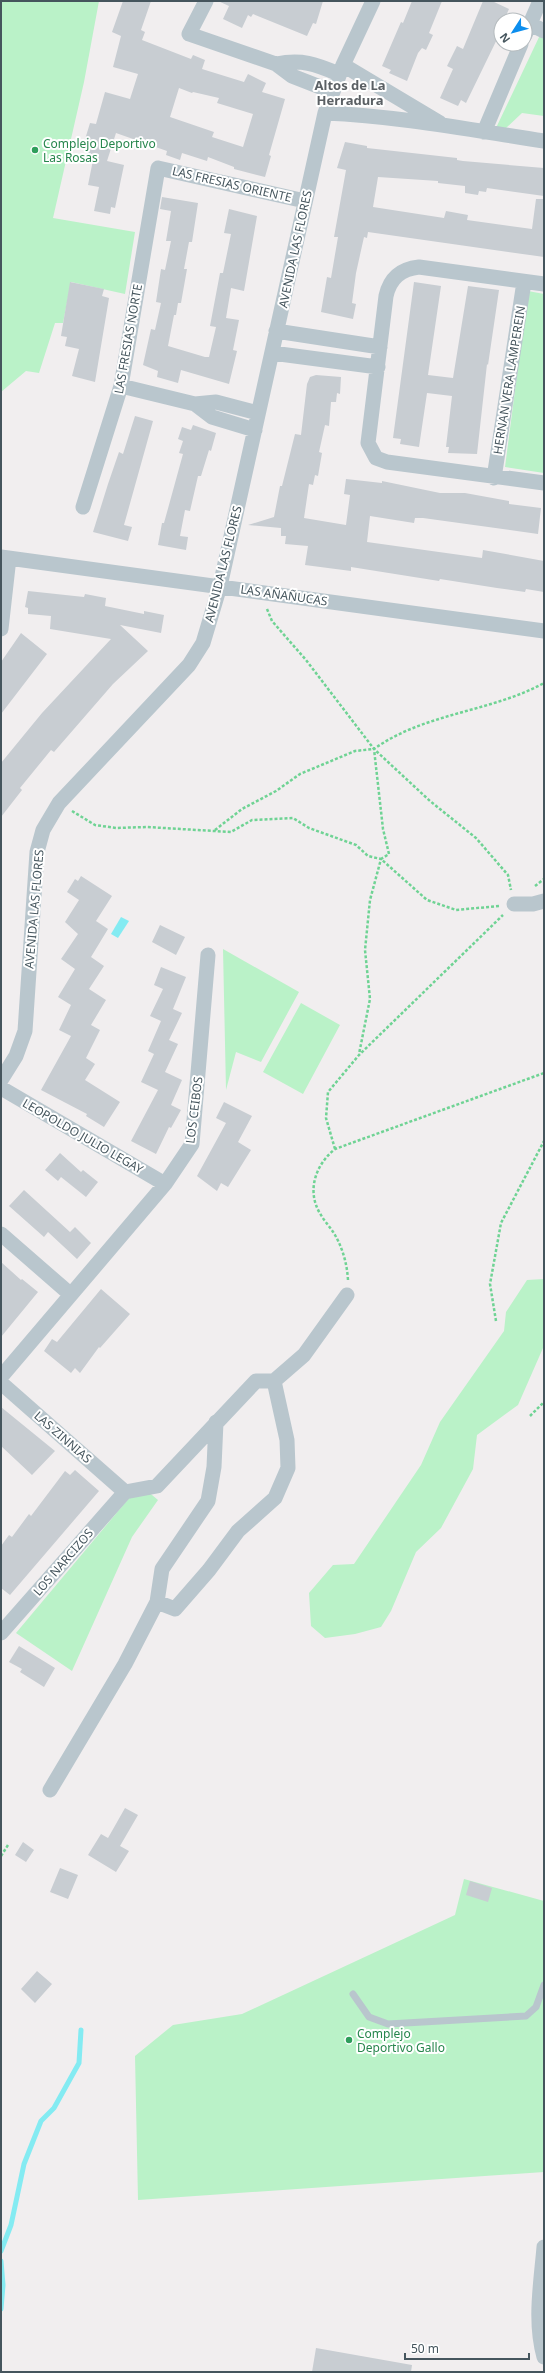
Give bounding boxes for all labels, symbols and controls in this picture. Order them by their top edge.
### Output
north arrow [493,12,533,52]
text: N [496,30,513,46]
district label: Altos de La Herradura [315,76,385,109]
place label: Complejo Deportivo Las Rosas [43,135,156,166]
marker: Complejo Deportivo Las Rosas [30,145,40,155]
street label: LAS FRESIAS ORIENTE [171,162,293,206]
street label: AVENIDA LAS FLORES [274,188,316,309]
street label: LAS FRESIAS NORTE [110,283,146,395]
street label: HERNAN VERA LAMPEREIN [489,304,529,456]
street label: AVENIDA LAS FLORES [200,504,246,624]
street label: LAS AÑAÑUCAS [239,580,329,610]
street label: AVENIDA LAS FLORES [20,848,48,969]
street label: LOS CEIBOS [181,1075,207,1144]
street label: LEOPOLDO JULIO LEGAY [19,1094,147,1178]
street label: LAS ZINNIAS [31,1407,96,1467]
street label: LOS NARCIZOS [29,1525,97,1599]
place label: Complejo Deportivo Gallo [357,2025,445,2056]
marker: Complejo Deportivo Gallo [344,2035,354,2045]
scale bar [405,2335,529,2361]
text: 50 m [411,2340,439,2357]

